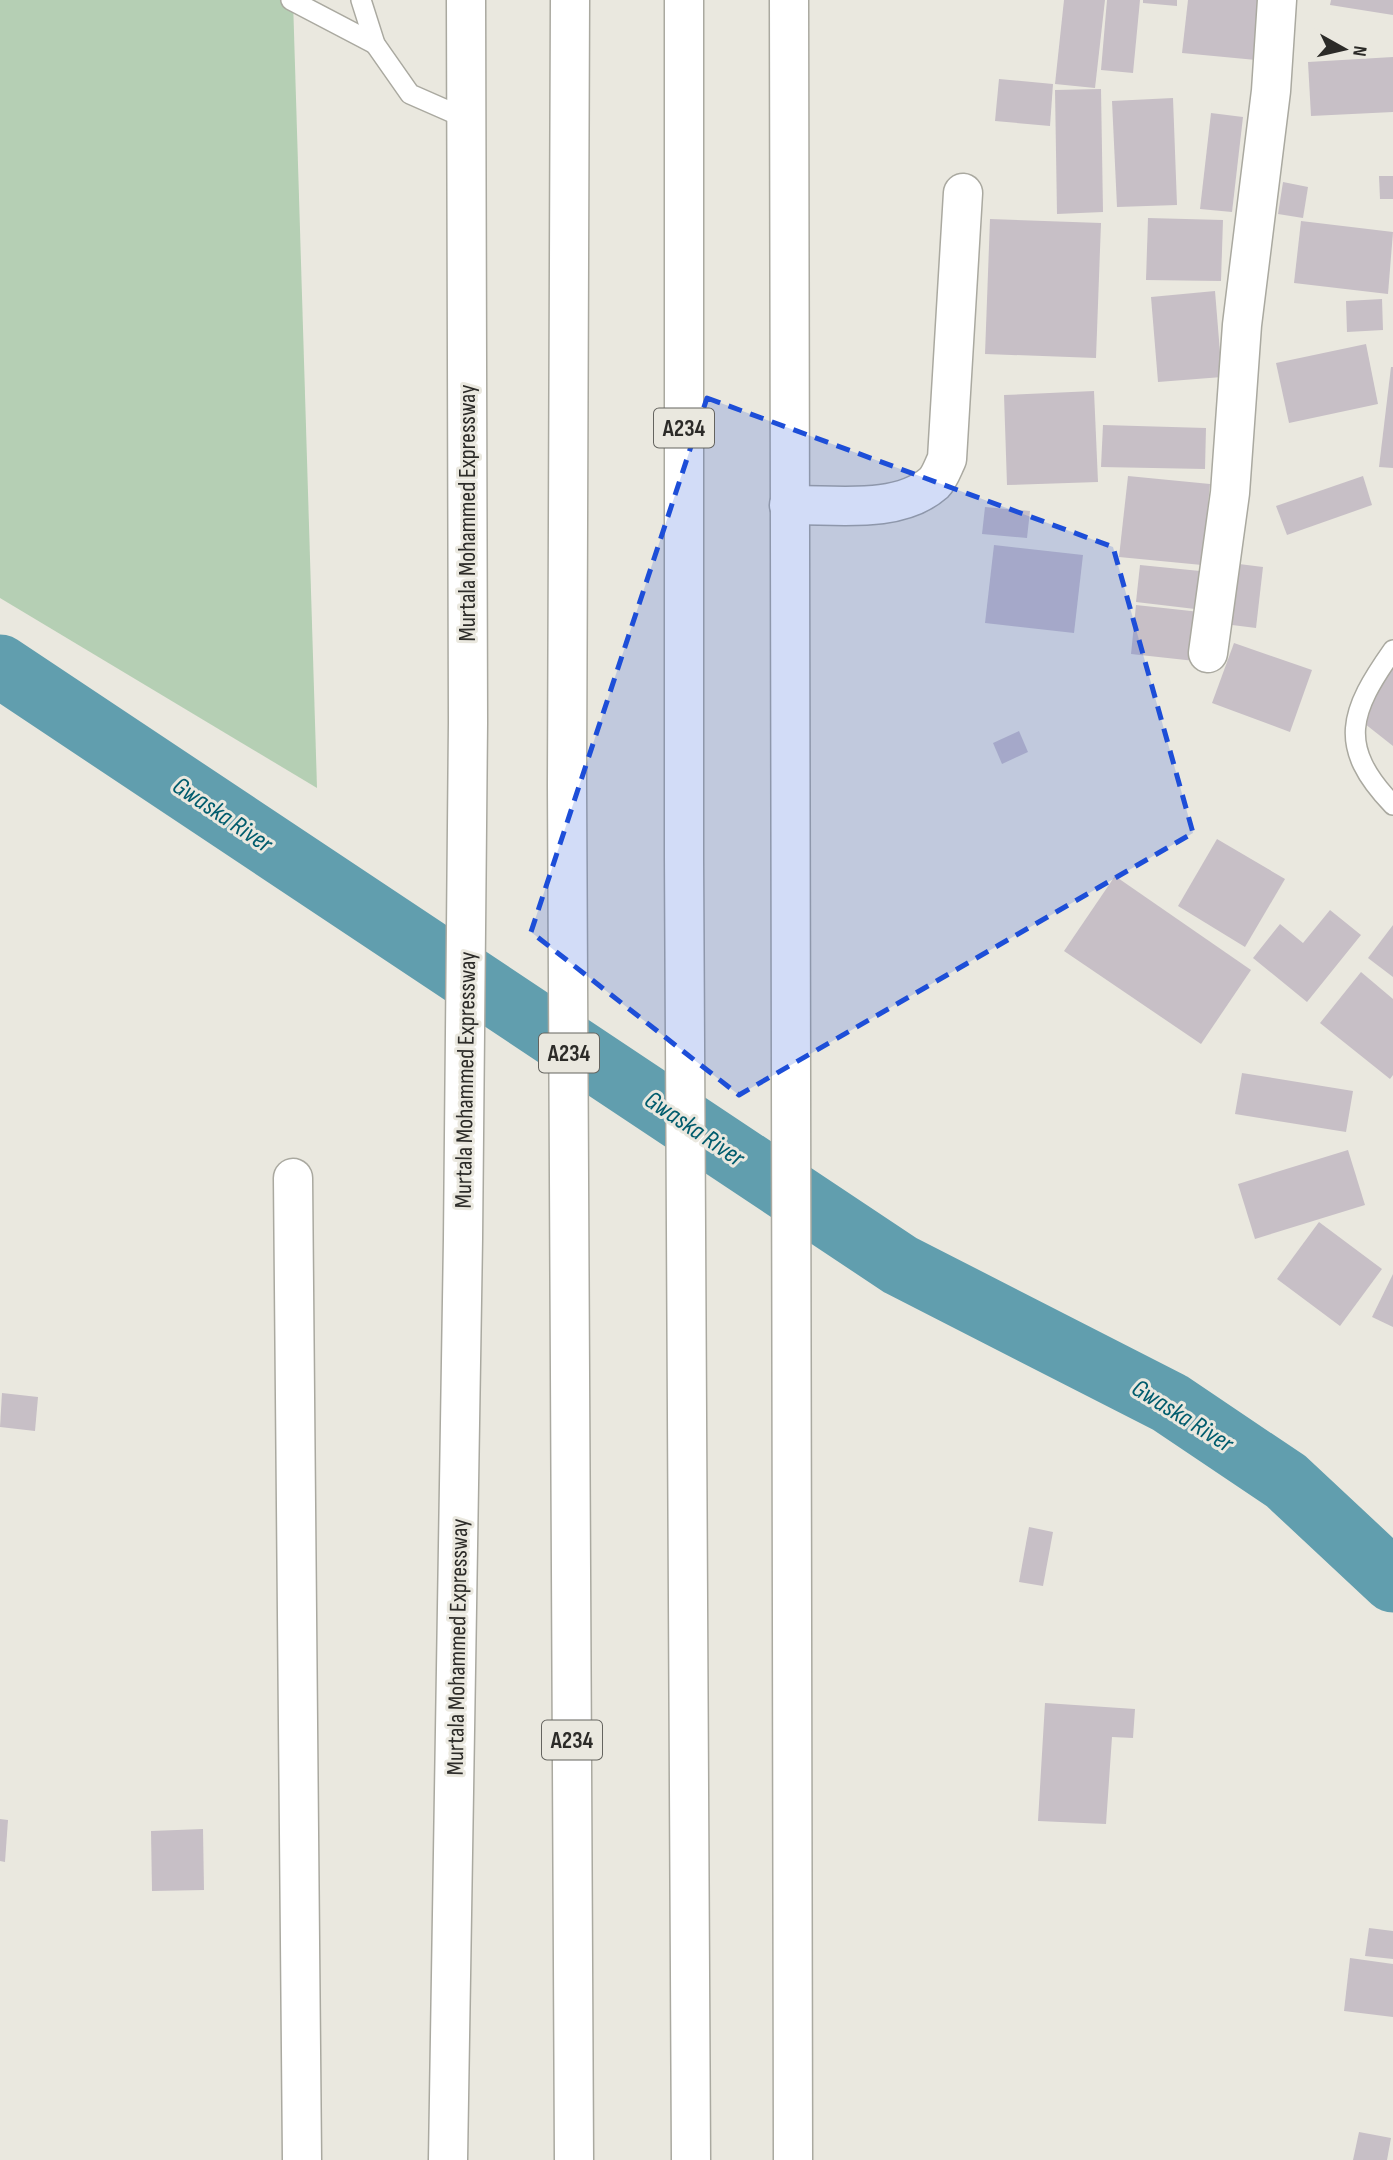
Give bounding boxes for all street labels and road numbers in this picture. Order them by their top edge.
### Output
street label: Murtala Mohammed Expressway [453,385,482,641]
road number: A234 [654,408,714,448]
street label: Murtala Mohammed Expressway [449,951,482,1209]
road number: A234 [539,1034,599,1072]
street label: Murtala Mohammed Expressway [441,1518,474,1776]
road number: A234 [542,1721,602,1760]

